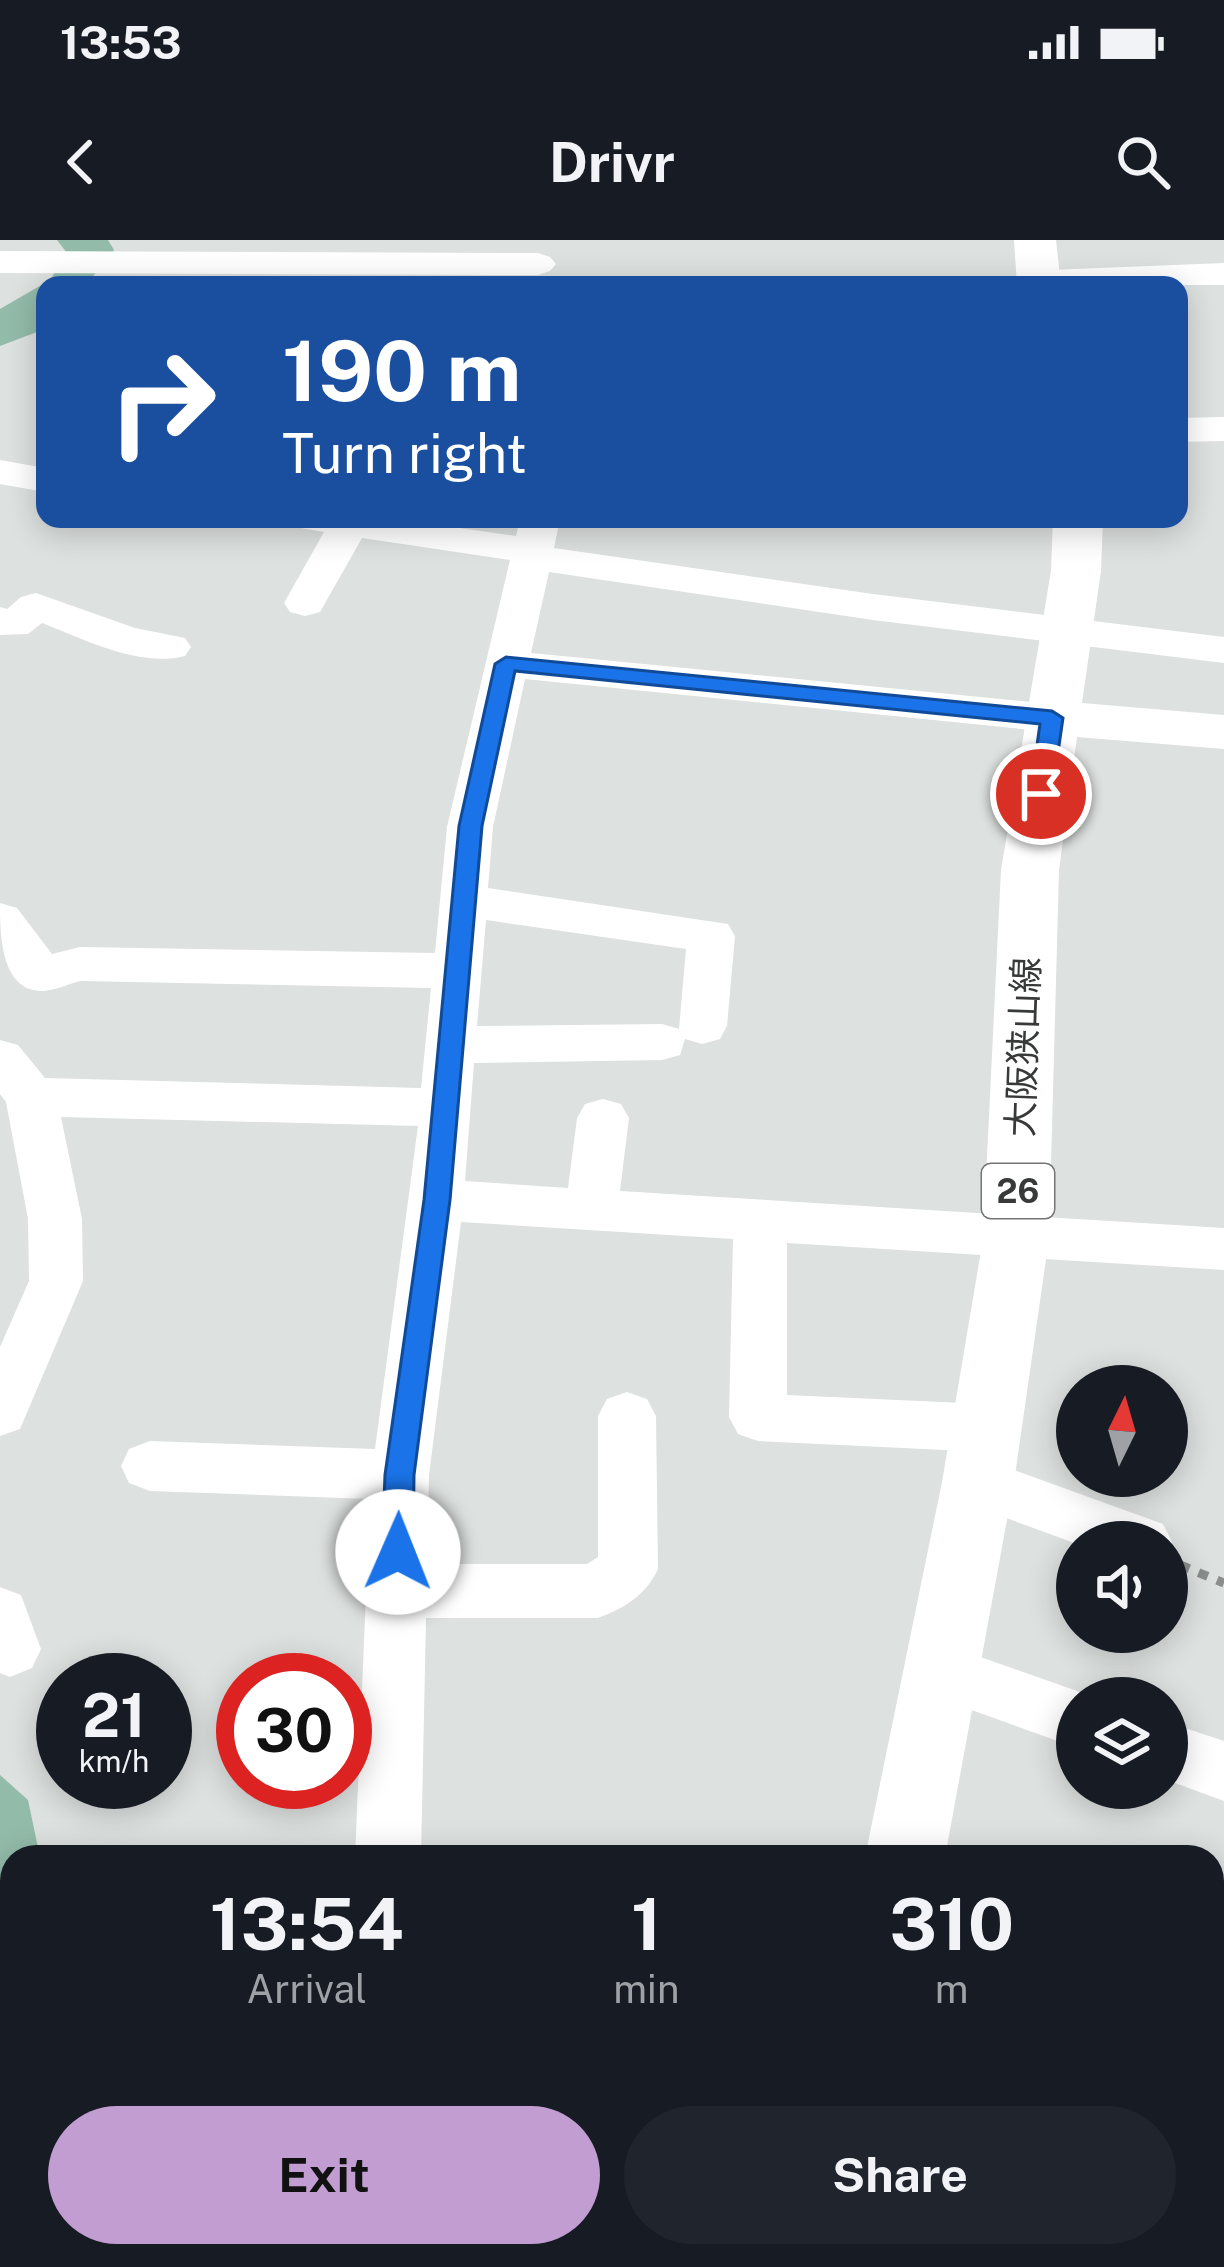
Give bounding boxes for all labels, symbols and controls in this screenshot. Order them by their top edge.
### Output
text: 13:53 [60,16,182,69]
icon: back [48,129,114,195]
icon: search [1110,129,1176,195]
text: Drivr [549,131,675,194]
text: 190 m [282,321,521,420]
icon: right [84,324,240,480]
text: Turn right [282,422,527,485]
pin [990,743,1092,845]
icon: arrive [1008,761,1074,827]
street label: 大阪狭山線 [999,956,1047,1138]
road number: 26 [982,1164,1054,1218]
north arrow [1056,1365,1188,1497]
map controls [1056,1365,1188,1809]
position arrow [335,1489,461,1615]
button: sound [1056,1521,1188,1653]
speed limit sign: 30 [216,1653,372,1809]
button: layers [1056,1677,1188,1809]
text: 21 [82,1680,146,1751]
text: km/h [79,1743,149,1779]
text: 13:54 [210,1882,404,1966]
text: 1 [631,1882,662,1966]
text: 310 [889,1882,1014,1966]
text: Arrival [246,1966,367,2012]
text: min [613,1966,679,2012]
text: m [935,1966,969,2012]
button: Exit [48,2106,600,2244]
button: Share [624,2106,1176,2244]

